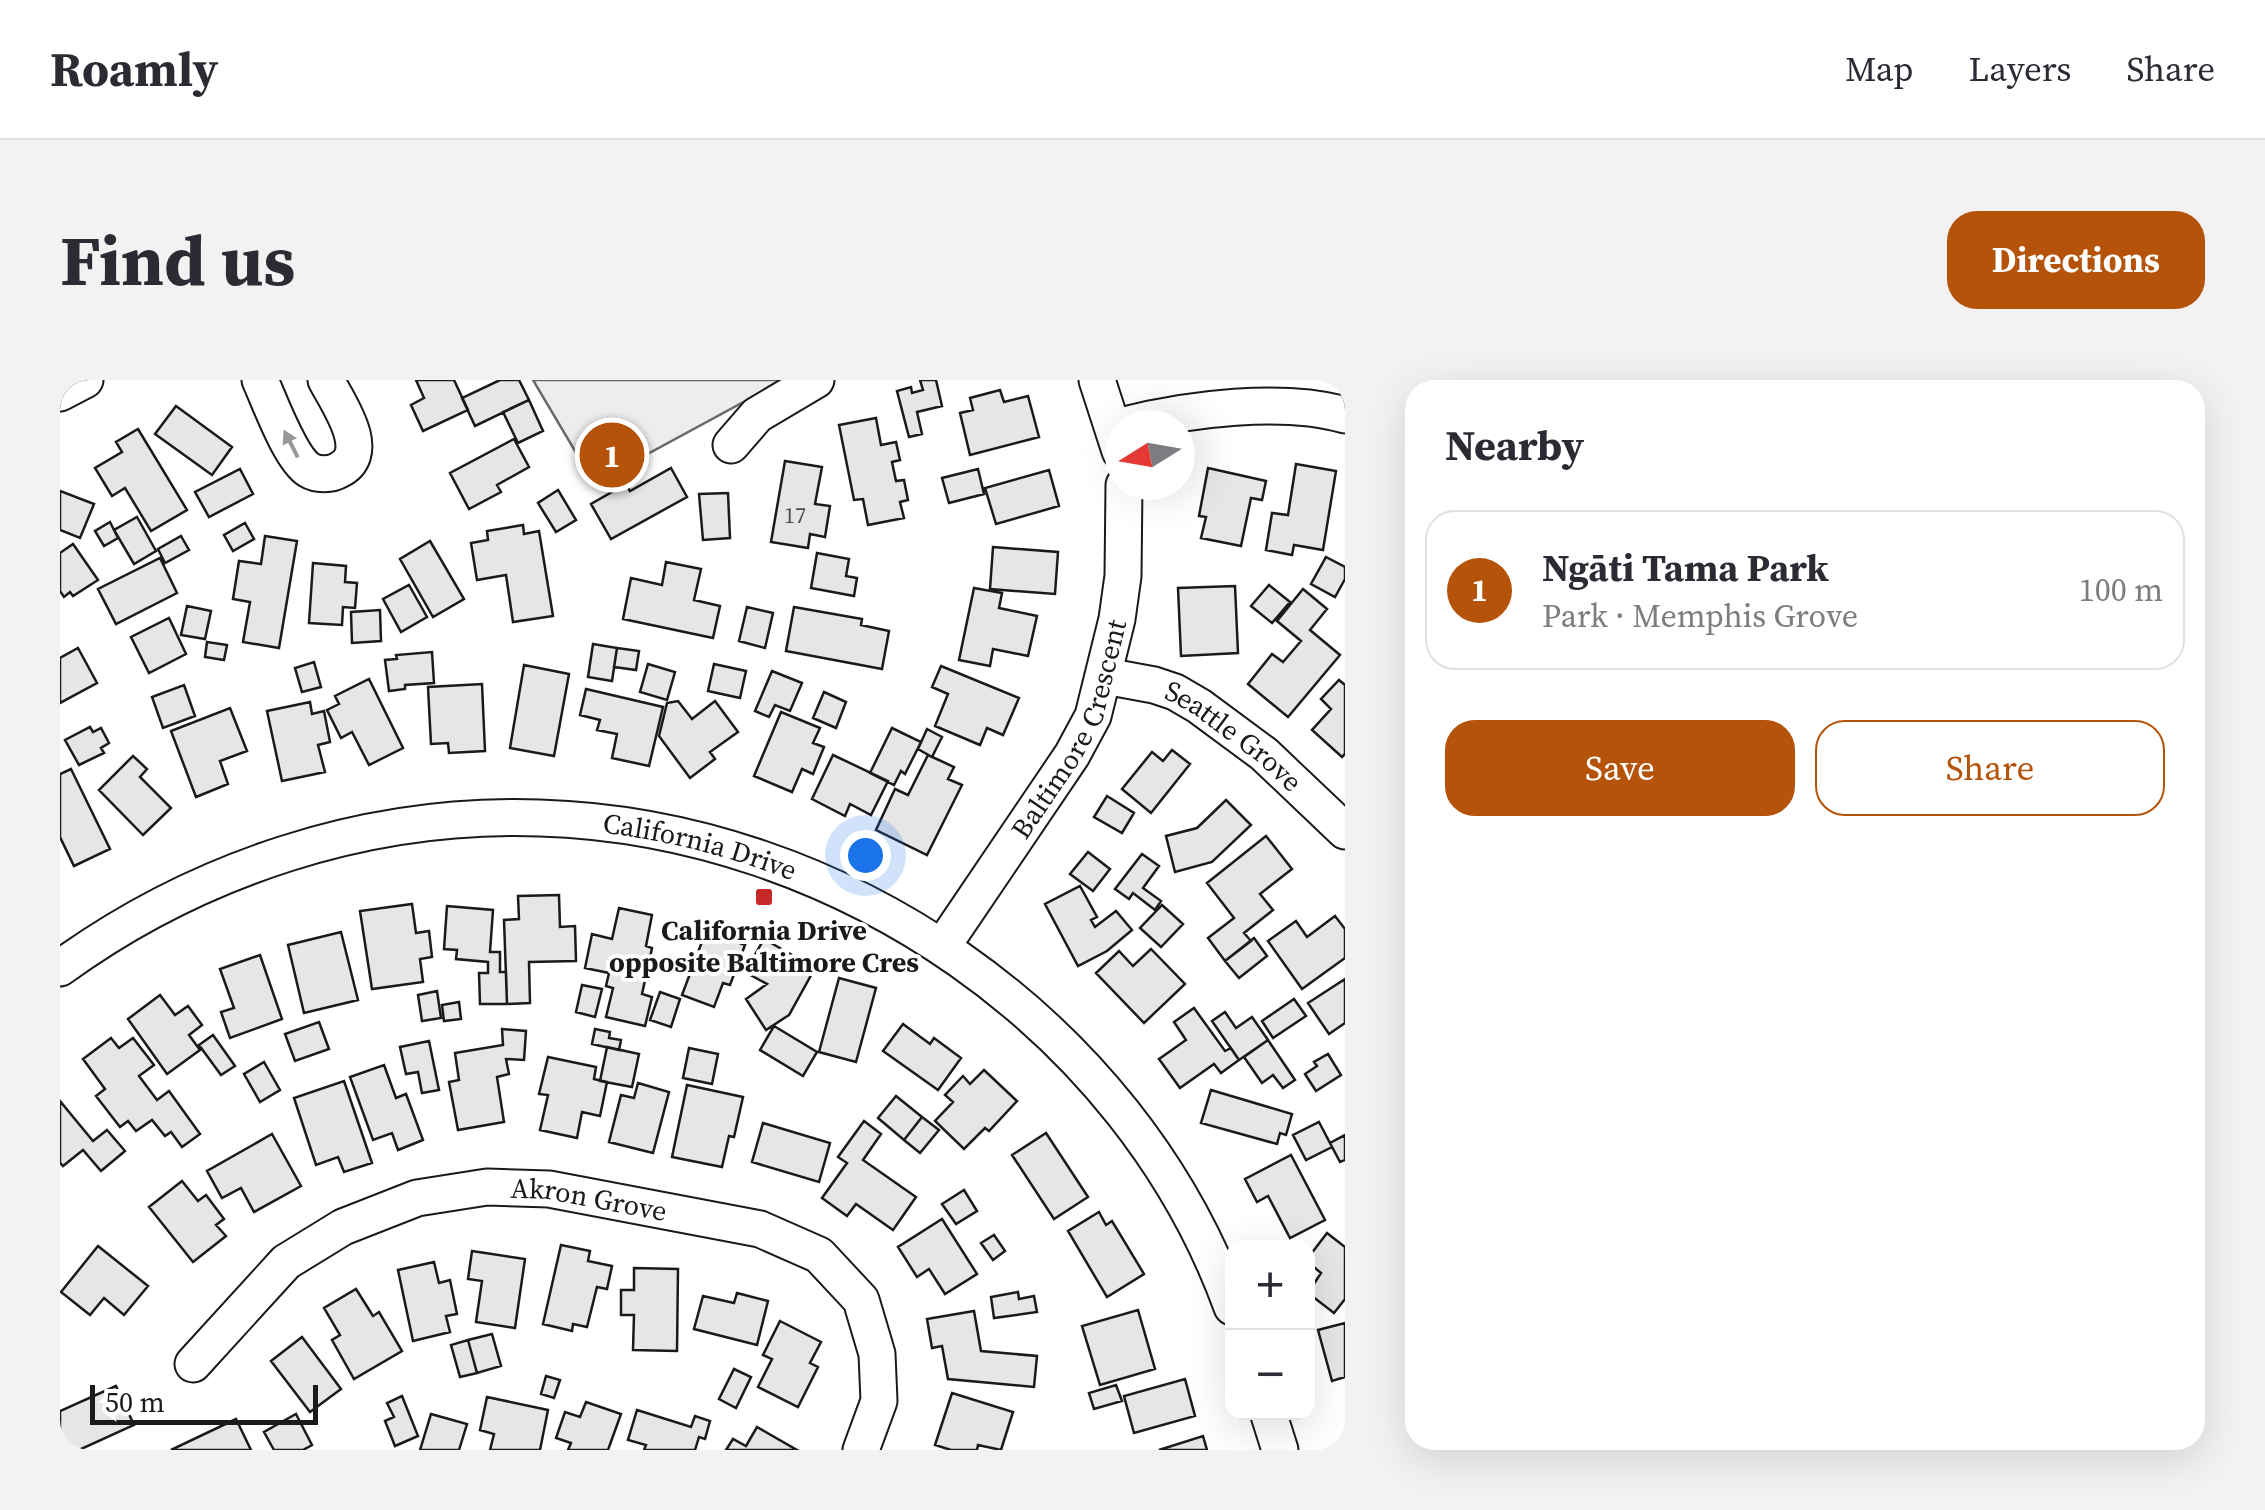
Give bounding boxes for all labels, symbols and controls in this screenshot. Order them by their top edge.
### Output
text: Roamly [50,36,218,102]
text: Map [1845,45,1913,93]
text: Layers [1968,45,2071,93]
text: Share [2126,45,2215,93]
button: Directions [1947,211,2205,309]
text: Find us [60,212,295,308]
north arrow [1105,410,1195,500]
text: Nearby [1445,416,1584,474]
pin: 1 [580,418,644,492]
one-way arrow [283,429,300,458]
house number: 17 [784,500,806,530]
text: Ngāti Tama Park [1542,542,1829,594]
text: 1 [1471,568,1488,612]
text: 100 m [2079,568,2163,612]
text: Park · Memphis Grove [1542,594,1858,638]
street label: Baltimore Crescent [1002,614,1135,846]
street label: Seattle Grove [1160,671,1311,800]
button: Save [1445,720,1795,816]
button: Share [1815,720,2165,816]
street label: California Drive [601,804,802,889]
your location [840,830,891,881]
marker: California Drive opposite Baltimore Cres [753,886,775,908]
place label: California Drive opposite Baltimore Cres [609,911,919,981]
street label: Akron Grove [510,1169,670,1230]
map controls [1225,1240,1315,1420]
button: + [1225,1240,1315,1330]
button: − [1225,1330,1315,1420]
scale bar [90,1380,318,1424]
text: 50 m [105,1383,165,1421]

